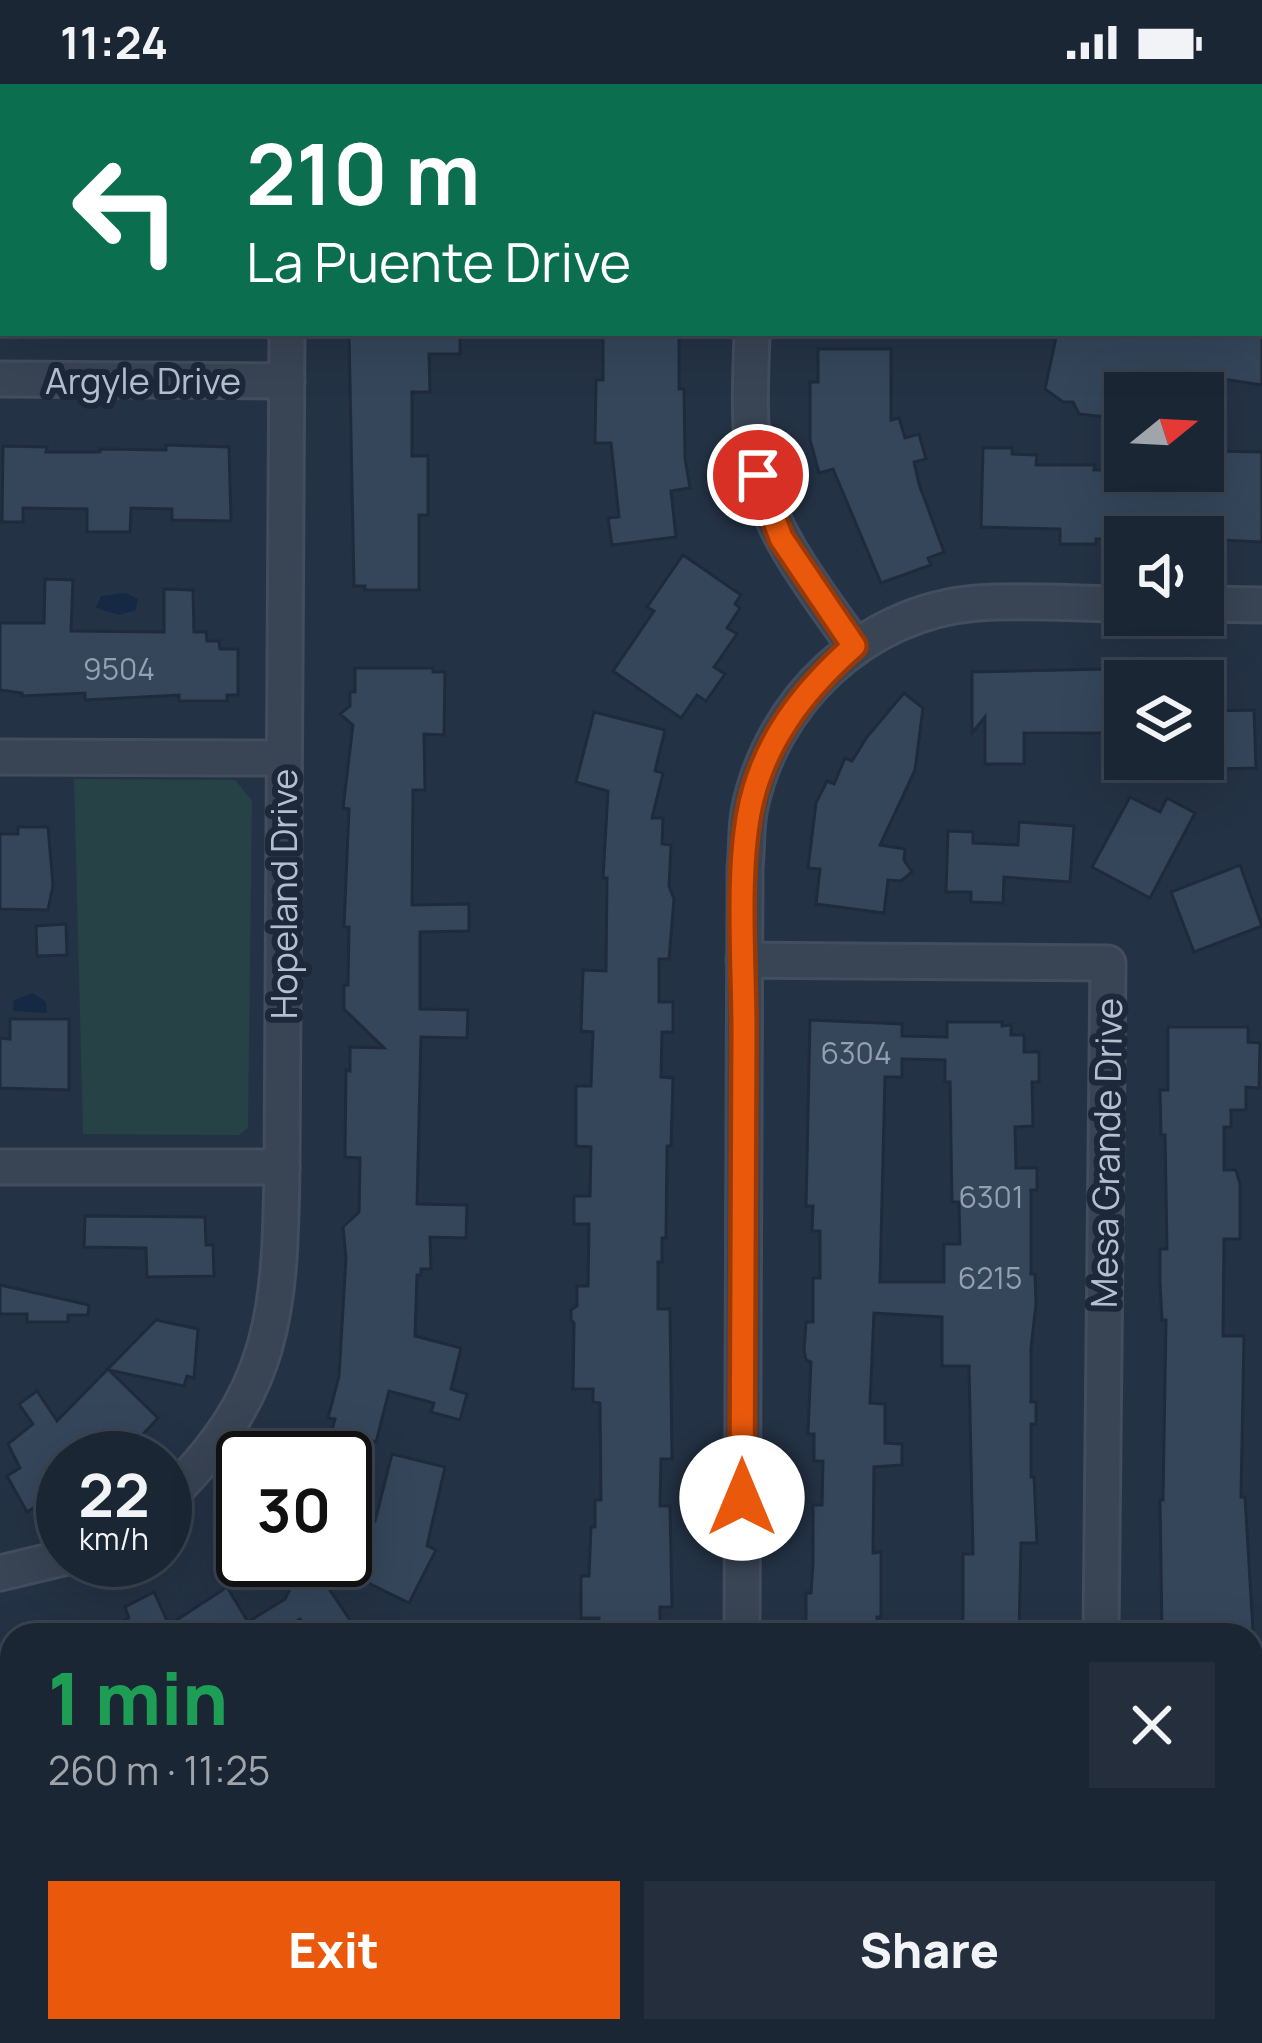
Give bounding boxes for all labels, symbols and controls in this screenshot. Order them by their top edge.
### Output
text: 11:24 [60,11,168,73]
text: 210 m [246,115,480,230]
icon: left [48,132,204,288]
text: La Puente Drive [246,224,631,298]
street label: Argyle Drive [45,356,241,405]
north arrow [1104,372,1224,492]
map controls [1104,372,1224,780]
pin [707,424,809,526]
icon: arrive [725,442,791,508]
button: sound [1104,516,1224,636]
house number: 9504 [83,648,155,689]
button: layers [1104,660,1224,780]
street label: Hopeland Drive [259,769,308,1019]
street label: Mesa Grande Drive [1079,998,1133,1308]
house number: 6304 [820,1032,892,1073]
house number: 6301 [958,1176,1024,1217]
house number: 6215 [958,1257,1022,1298]
speed limit sign: 30 [216,1431,372,1587]
position arrow [679,1435,805,1561]
text: 22 [78,1453,150,1535]
text: km/h [79,1518,149,1559]
text: 1 min [48,1648,228,1747]
button: close [1089,1662,1215,1788]
text: 260 m · 11:25 [48,1743,270,1797]
button: Exit [48,1881,620,2019]
button: Share [644,1881,1215,2019]

